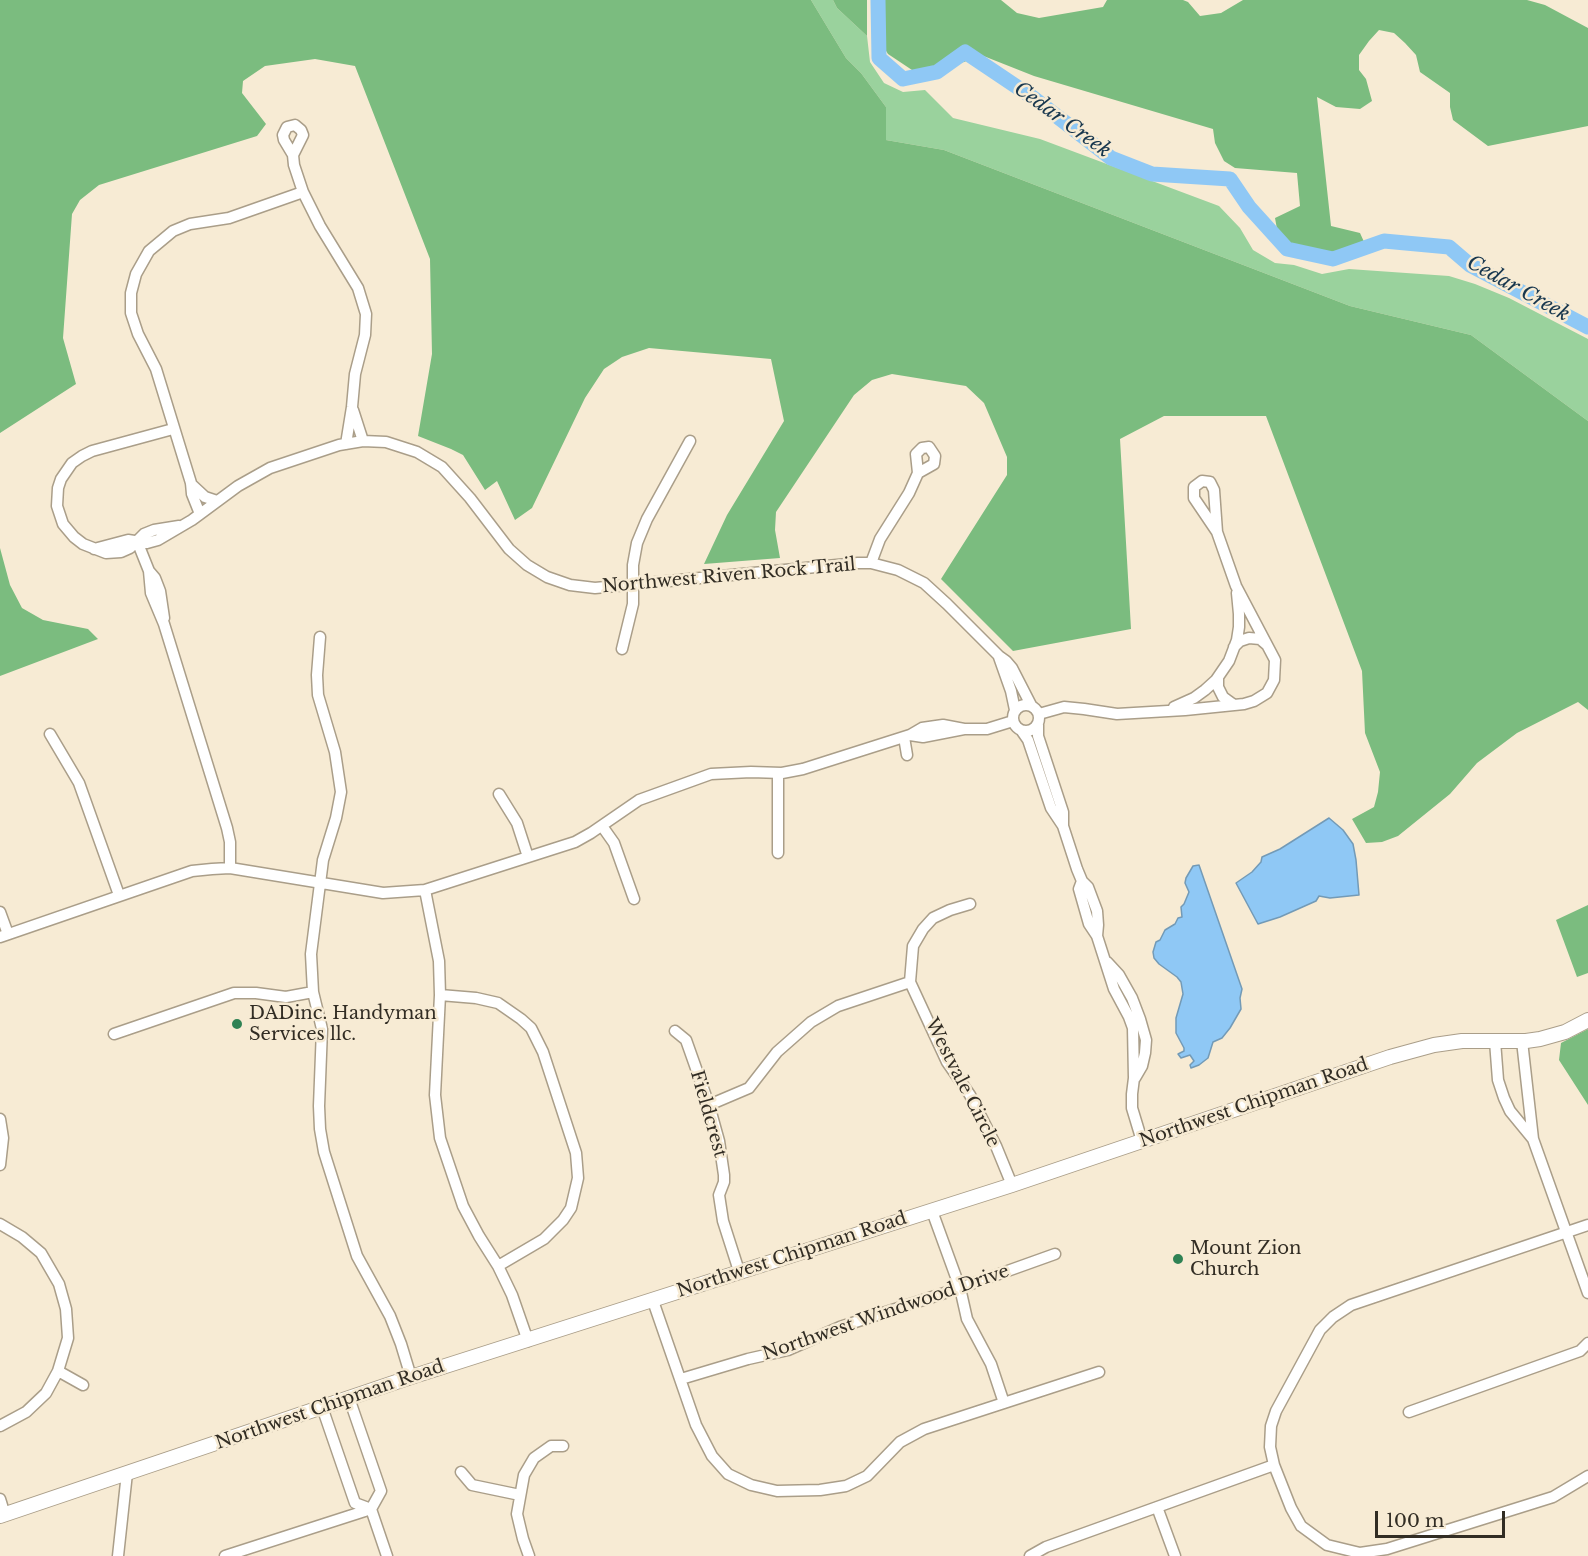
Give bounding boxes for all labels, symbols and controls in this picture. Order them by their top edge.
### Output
water label: Cedar Creek [1009,77,1115,163]
water label: Cedar Creek [1462,251,1574,327]
street label: Northwest Riven Rock Trail [601,554,857,598]
place label: DADinc. Handyman Services llc. [249,1003,437,1046]
street label: Westvale Circle [920,1015,1004,1151]
marker: DADinc. Handyman Services llc. [230,1017,244,1031]
street label: Northwest Chipman Road [1137,1054,1371,1152]
street label: Fieldcrest [685,1068,731,1160]
street label: Northwest Chipman Road [674,1208,910,1302]
place label: Mount Zion Church [1190,1238,1302,1280]
marker: Mount Zion Church [1171,1252,1185,1266]
street label: Northwest Windwood Drive [760,1261,1012,1365]
street label: Northwest Chipman Road [213,1356,447,1454]
scale bar [1378,1499,1508,1537]
text: 100 m [1386,1510,1444,1532]

